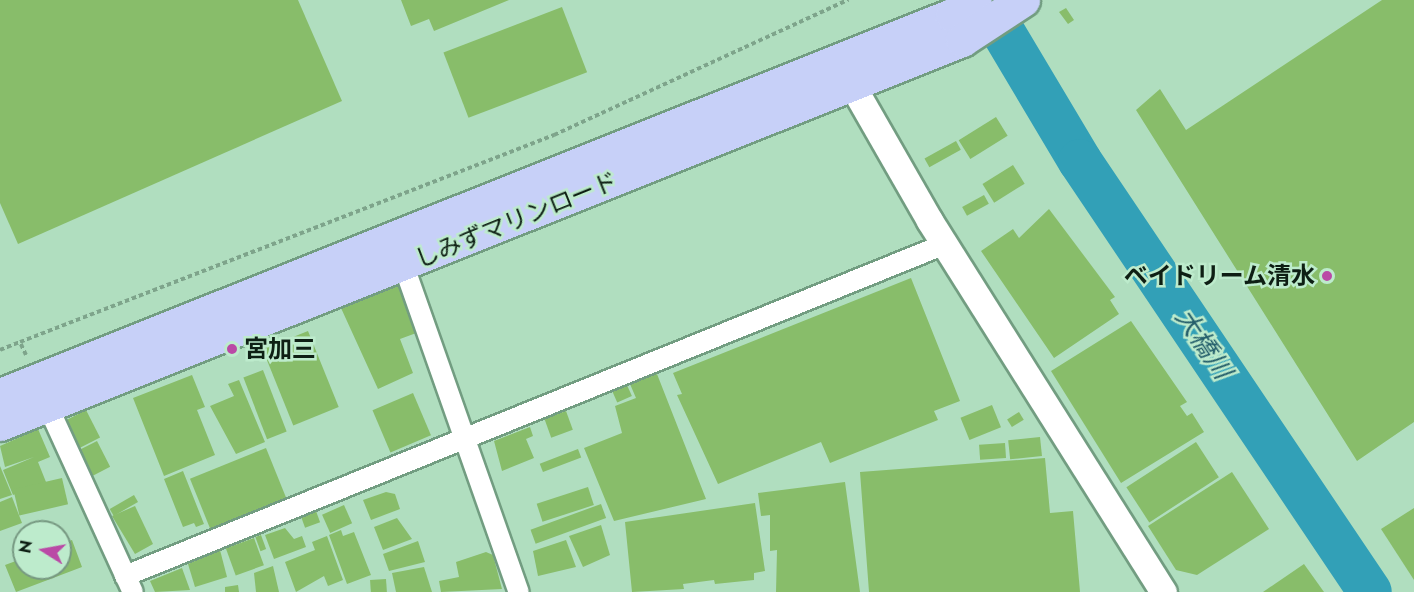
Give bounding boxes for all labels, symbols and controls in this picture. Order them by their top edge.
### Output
street label: しみずマリンロード [410,166,622,274]
place label: ベイドリーム清水 [1123,262,1315,290]
marker: ベイドリーム清水 [1320,269,1334,283]
water label: 大橋川 [1168,303,1238,385]
place label: 宮加三 [244,335,316,363]
marker: 宮加三 [225,342,239,356]
north arrow [12,520,72,580]
text: N [13,538,38,555]

